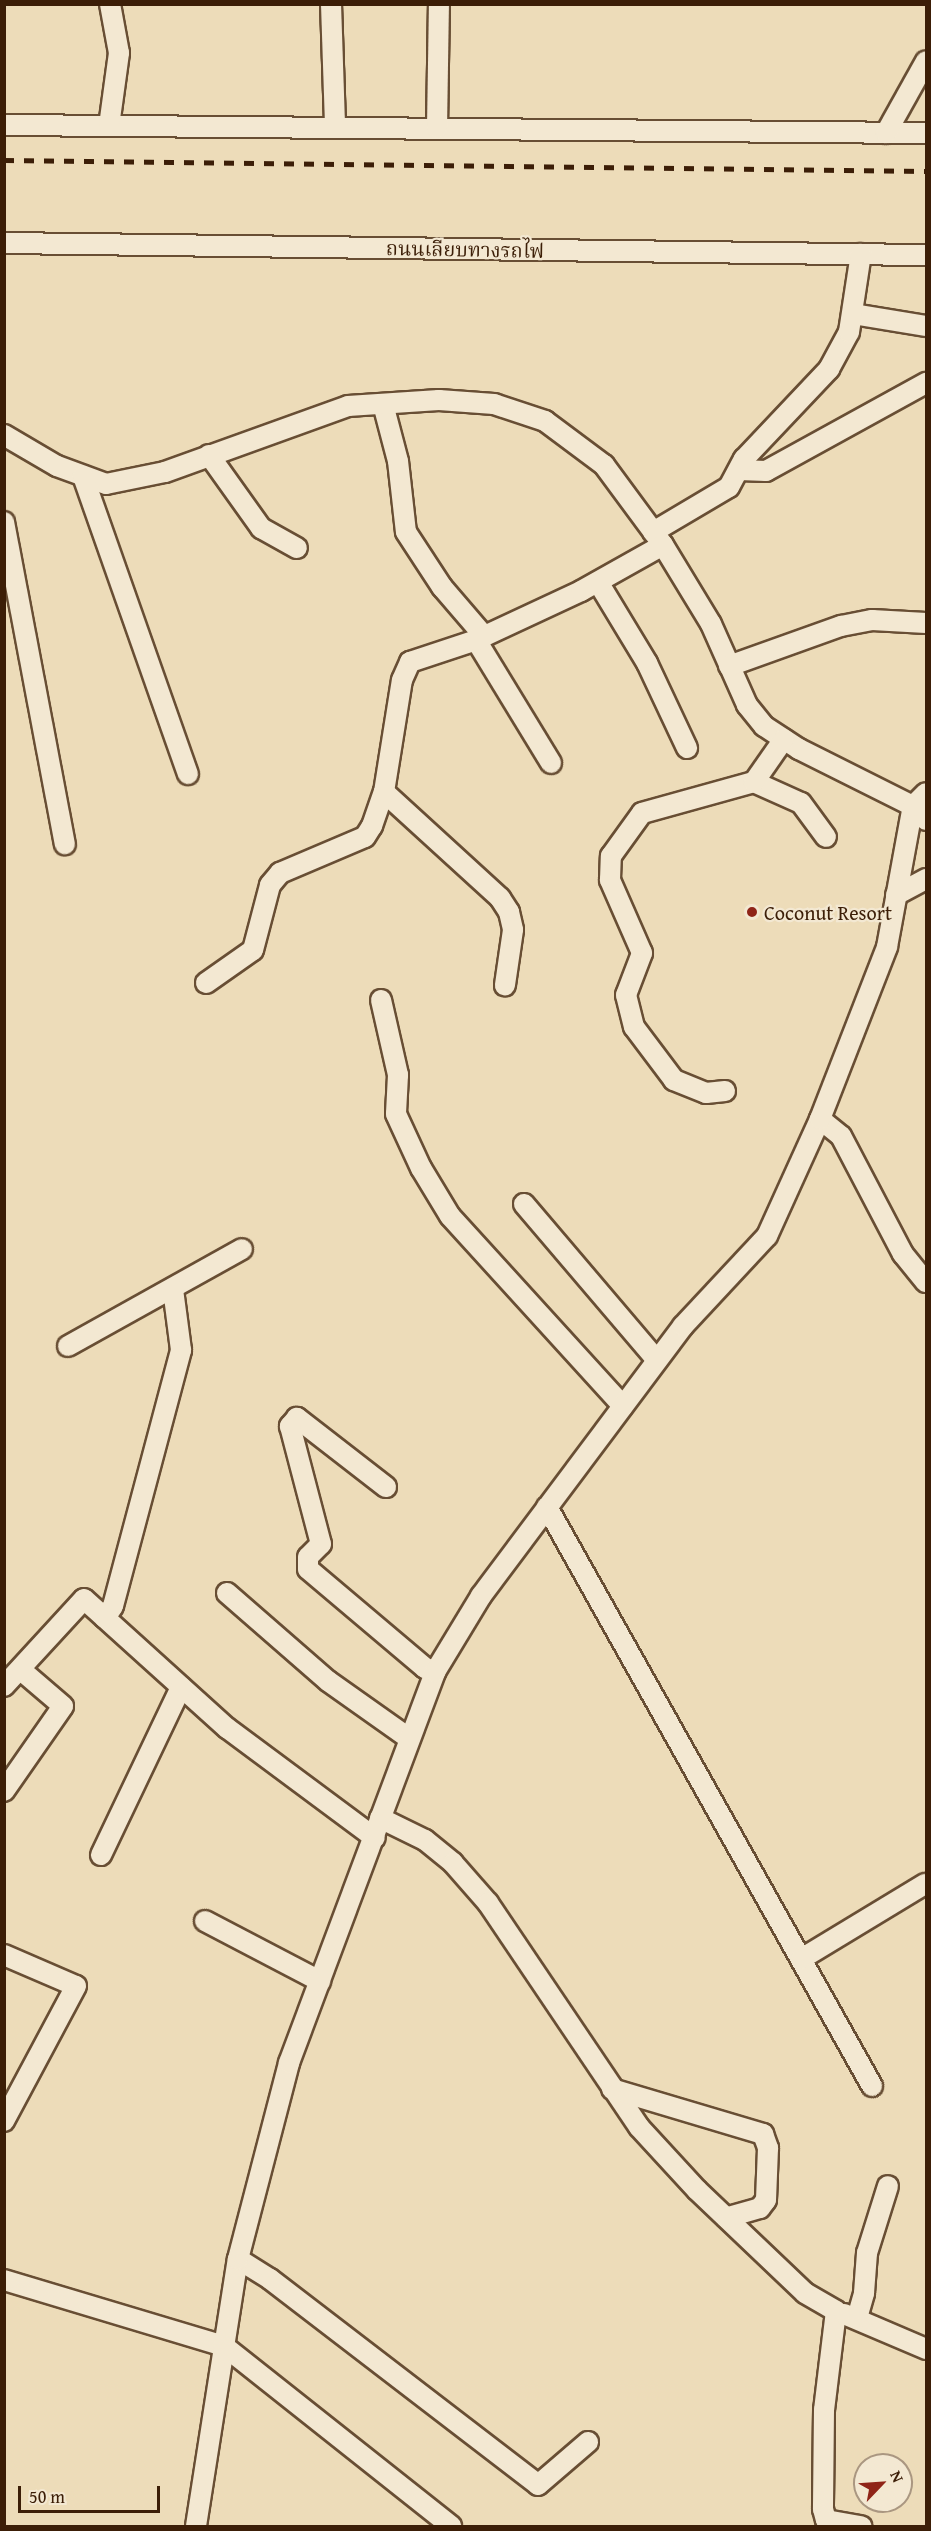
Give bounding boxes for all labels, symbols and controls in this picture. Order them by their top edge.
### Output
street label: ถนนเลียบทางรถไฟ [386,236,544,262]
place label: Coconut Resort [764,900,892,924]
marker: Coconut Resort [745,905,759,919]
north arrow [853,2453,913,2513]
text: N [884,2466,911,2486]
scale bar [21,2474,164,2512]
text: 50 m [29,2483,65,2510]

